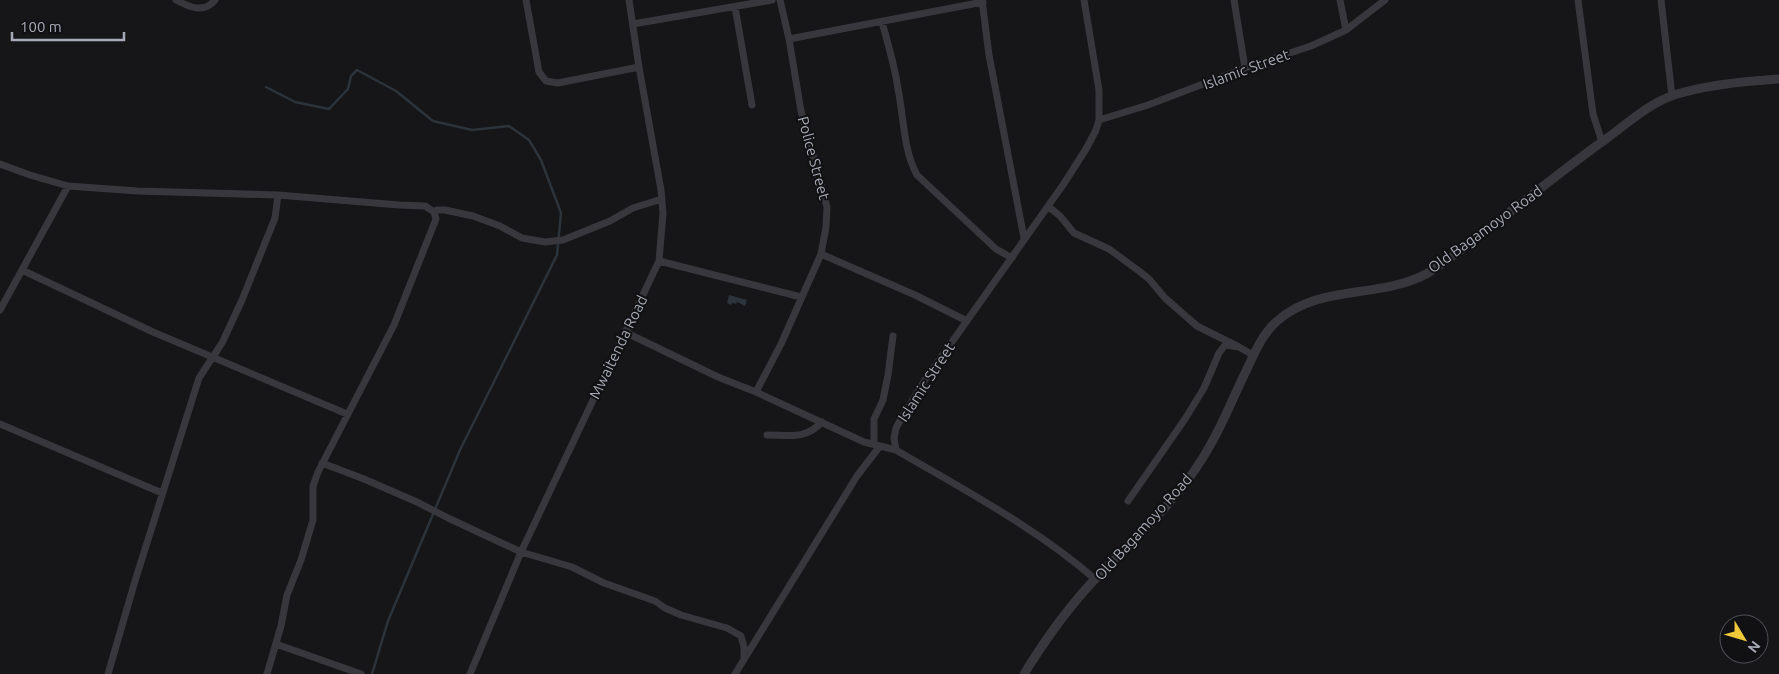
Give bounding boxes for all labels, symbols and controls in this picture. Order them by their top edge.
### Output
scale bar [12,10,125,42]
text: 100 m [20,18,62,35]
street label: Islamic Street [1200,45,1292,93]
street label: Police Street [795,114,833,202]
street label: Old Bagamoyo Road [1425,182,1545,276]
street label: Mwaitenda Road [586,292,650,402]
street label: Islamic Street [894,339,958,425]
street label: Old Bagamoyo Road [1091,470,1195,584]
north arrow [1719,614,1769,664]
text: N [1745,638,1764,656]

